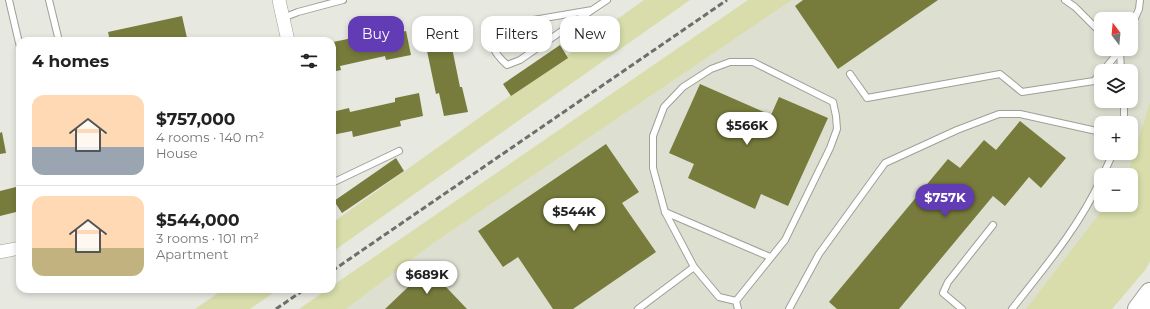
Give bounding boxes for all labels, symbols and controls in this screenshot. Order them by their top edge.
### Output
north arrow [1094,12,1138,56]
map controls [1094,12,1138,212]
chip: Buy [348,16,404,52]
chip: Rent [412,16,473,52]
chip: Filters [481,16,552,52]
chip: New [560,16,620,52]
icon: filters [298,50,320,72]
text: 4 homes [32,51,109,71]
button: layers [1094,64,1138,108]
text: $757,000 [156,109,235,129]
icon: home [64,111,112,159]
pin: $566K [719,112,775,146]
button: + [1094,116,1138,160]
text: $566K [726,117,768,133]
text: 4 rooms · 140 m² [156,129,264,145]
text: House [156,145,198,161]
button: − [1094,168,1138,212]
pin: $757K [917,184,973,218]
text: $757K [924,189,966,205]
pin: $544K [546,198,602,232]
text: $544K [552,203,596,219]
text: $544,000 [156,210,240,230]
icon: home [64,212,112,260]
text: 3 rooms · 101 m² [156,230,259,246]
text: Apartment [156,246,228,262]
pin: $689K [399,261,455,295]
text: $689K [405,266,449,282]

